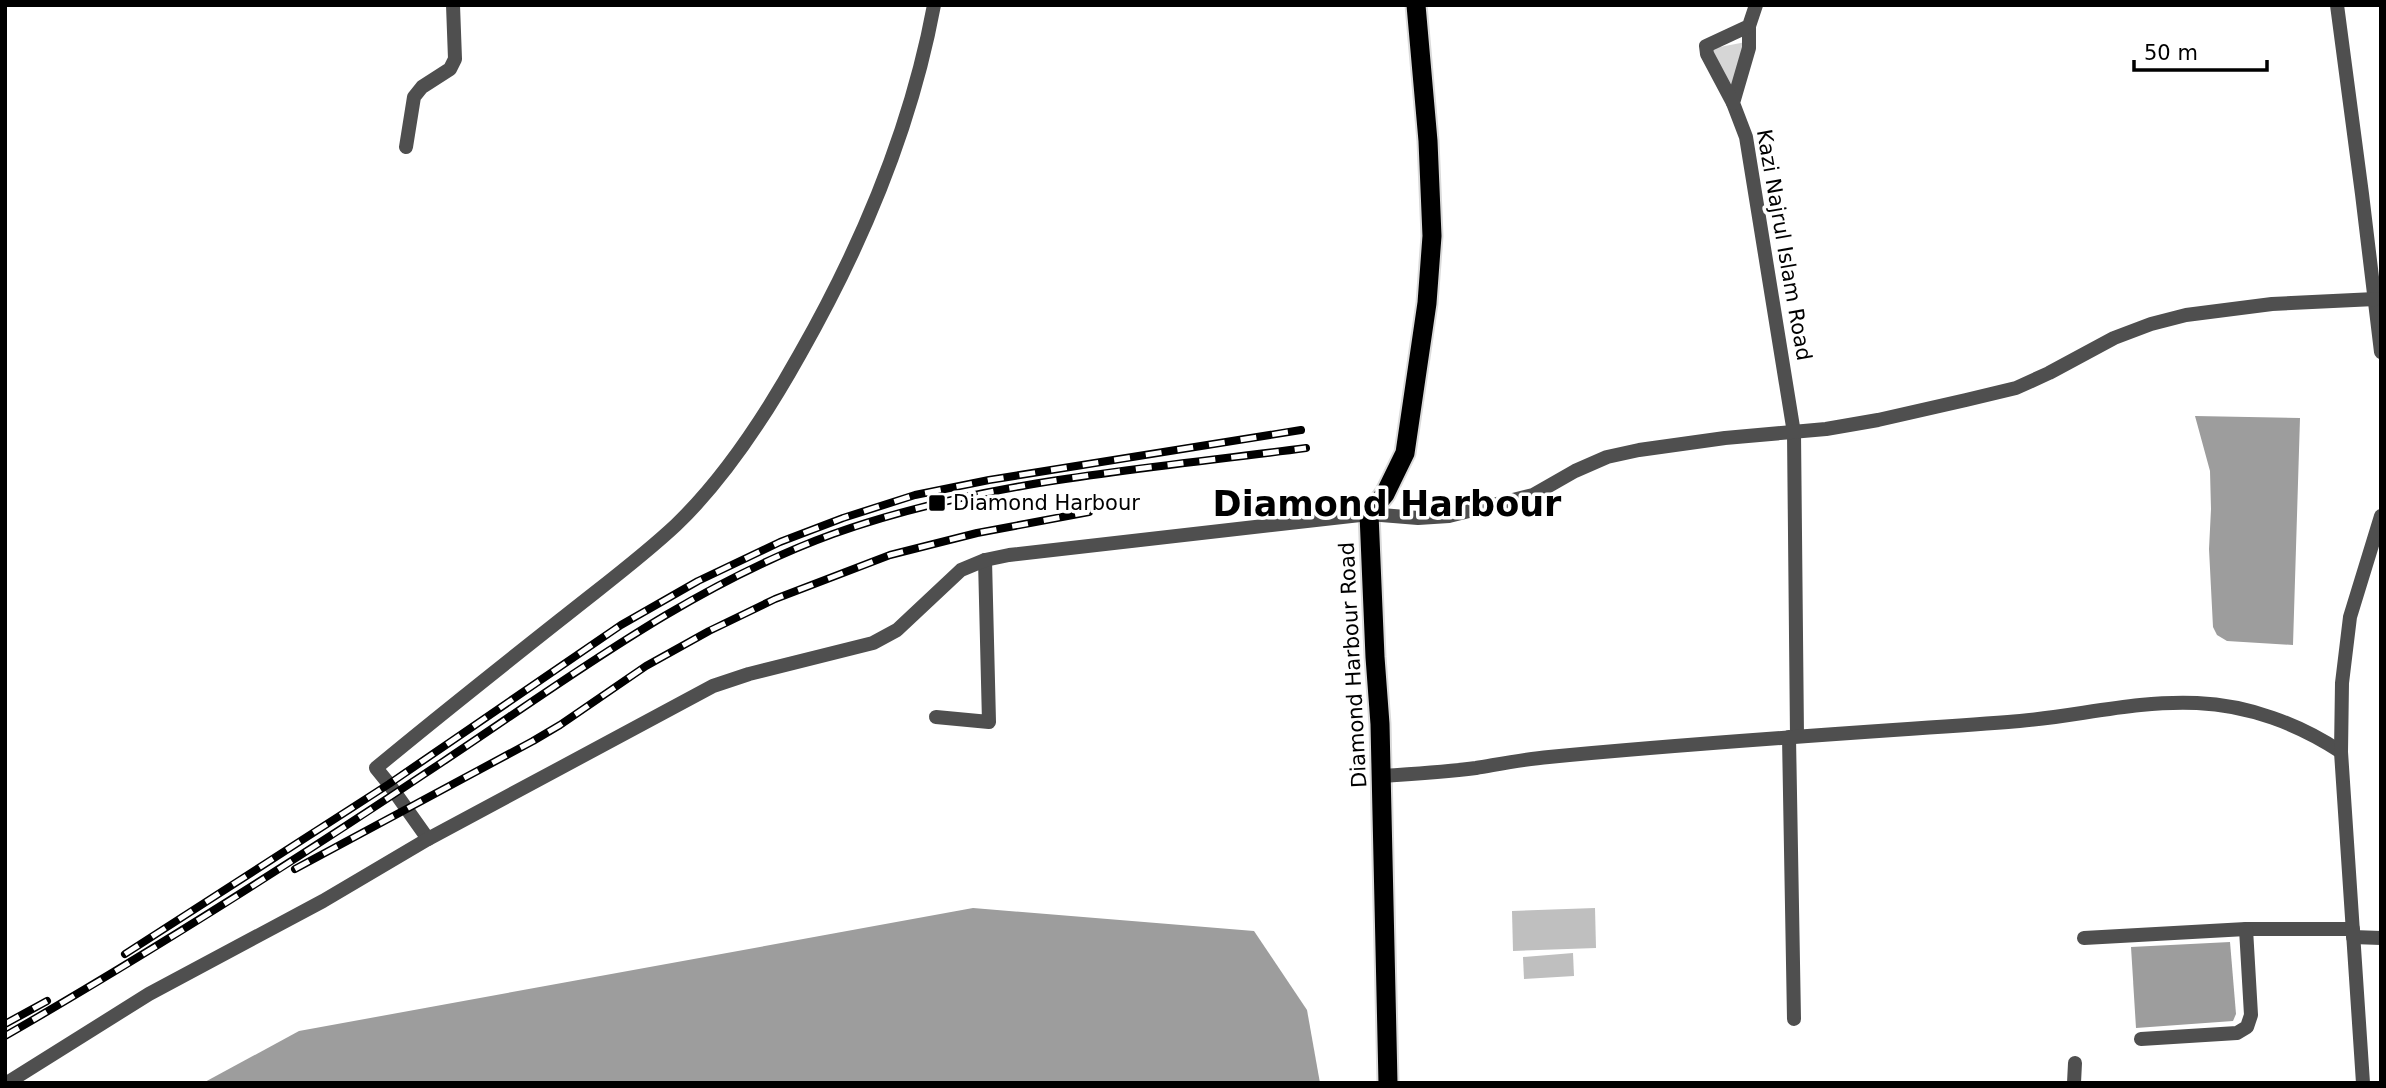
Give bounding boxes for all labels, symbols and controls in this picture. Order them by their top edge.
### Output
scale bar [2134,28,2267,72]
text: 50 m [2144,41,2198,65]
street label: Kazi Najrul Islam Road [1752,128,1816,362]
district label: Diamond Harbour [1213,484,1562,524]
place label: Diamond Harbour [953,491,1140,515]
marker: Diamond Harbour [927,493,947,513]
street label: Diamond Harbour Road [1335,541,1371,789]

